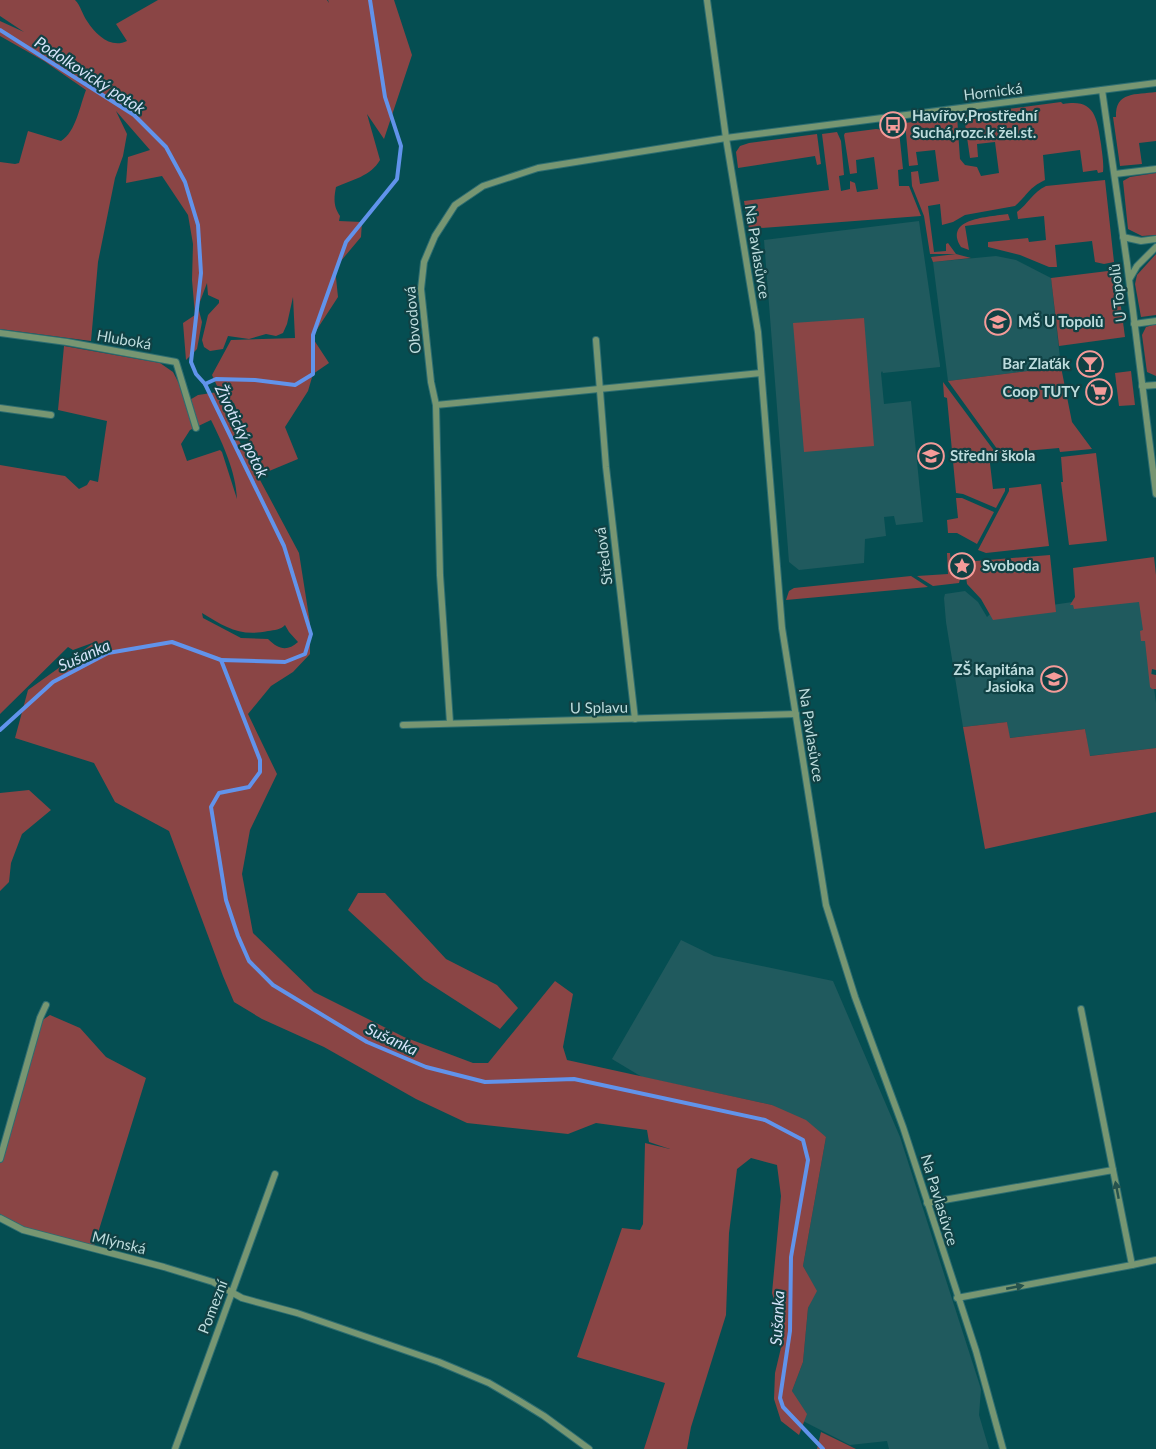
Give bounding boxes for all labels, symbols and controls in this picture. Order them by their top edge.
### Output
water label: Podolkovický potok [32,32,149,118]
street label: Hornická [962,78,1023,104]
place label: Havířov,Prostřední Suchá,rozc.k žel.st. [912,106,1039,141]
bus stop icon: Havířov,Prostřední Suchá,rozc.k žel.st. [878,110,908,140]
street label: Na Pavlasůvce [742,204,774,300]
street label: U Topolů [1104,263,1130,323]
street label: Obvodová [400,286,424,355]
school or university icon: MŠ U Topolů [983,307,1013,337]
place label: MŠ U Topolů [1018,312,1104,330]
street label: Hluboká [95,325,153,353]
bar icon: Bar Zlaťák [1075,349,1105,379]
place label: Bar Zlaťák [1002,354,1071,372]
supermarket icon: Coop TUTY [1084,377,1114,407]
water label: Životický potok [211,380,273,481]
place label: Coop TUTY [1002,382,1080,400]
school or university icon: Střední škola [916,441,946,471]
place label: Střední škola [950,446,1035,464]
street label: Středová [591,526,615,586]
place icon: Svoboda [947,551,977,581]
place label: Svoboda [982,556,1039,574]
water label: Sušanka [55,635,113,674]
place label: ZŠ Kapitána Jasioka [954,660,1034,695]
school or university icon: ZŠ Kapitána Jasioka [1039,664,1069,694]
street label: Na Pavlasůvce [796,687,828,783]
street label: U Splavu [570,697,628,717]
water label: Sušanka [363,1018,421,1059]
street label: Na Pavlasůvce [918,1152,962,1248]
one-way arrow [1112,1180,1121,1199]
street label: Mlýnská [90,1227,148,1257]
street label: Pomezní [194,1276,231,1336]
one-way arrow [1005,1282,1024,1291]
water label: Sušanka [766,1290,787,1346]

